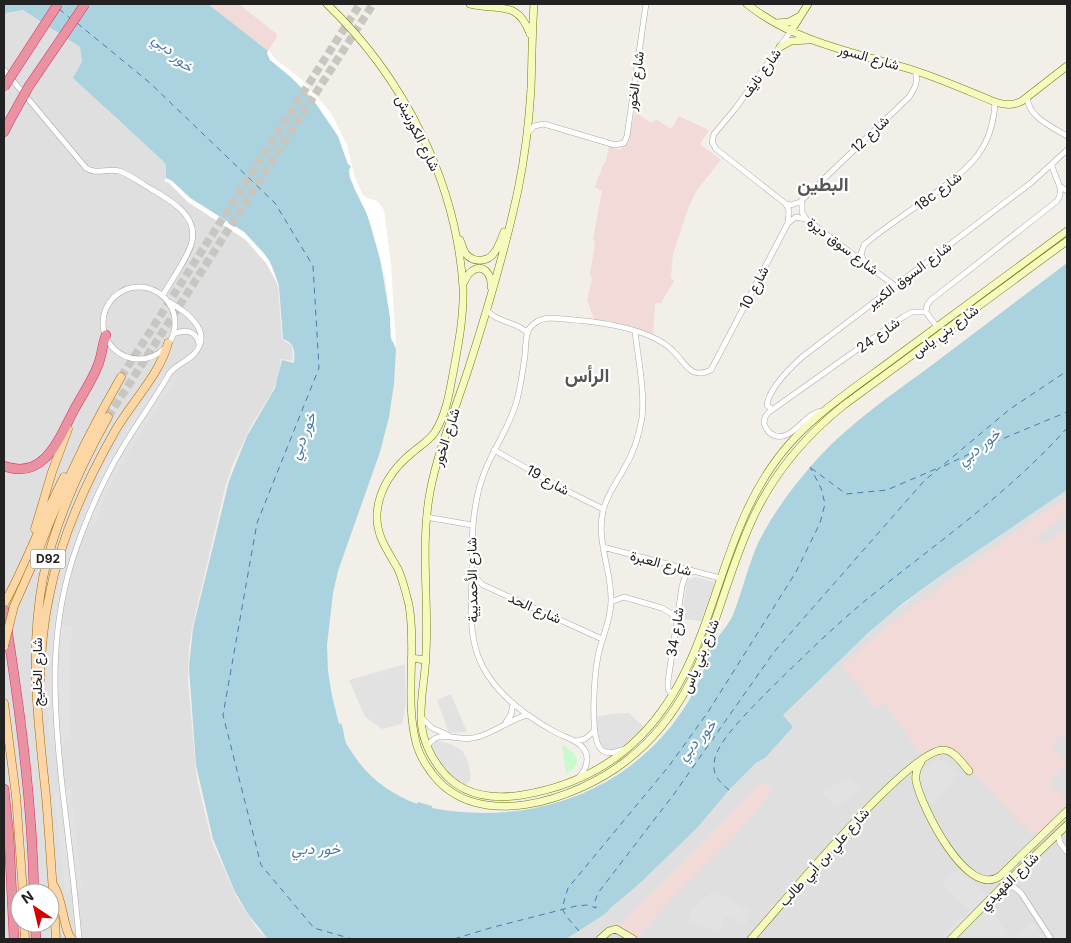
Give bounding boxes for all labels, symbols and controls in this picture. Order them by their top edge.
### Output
water label: خور دبي [147,29,199,79]
street label: شارع السور [835,39,901,76]
street label: شارع نايف [737,45,787,103]
street label: شارع الخور [622,50,650,113]
street label: شارع الكورنيش [390,92,444,175]
street label: شارع 12 [847,111,894,158]
street label: 18c شارع [911,167,966,216]
district label: البطين [797,173,849,196]
street label: شارع سوق ديرة [802,213,883,280]
street label: شارع السوق الكبير [862,237,956,315]
street label: شارع 10 [735,263,774,314]
street label: شارع بني ياس [908,301,984,364]
street label: شارع 24 [853,313,904,358]
district label: الرأس [565,364,609,388]
street label: شارع الخور [428,406,466,470]
water label: خور دبي [285,409,324,463]
water label: خور دبي [954,424,1006,471]
street label: شارع 19 [522,461,573,501]
street label: شارع الأحمديية [462,537,484,623]
street label: شارع العبرة [628,546,694,582]
road number: D92 [30,550,66,568]
street label: شارع الحد [505,588,564,630]
street label: شارع 34 [662,606,690,658]
street label: شارع بني ياس [677,616,726,697]
street label: شارع الخليج [28,638,48,706]
water label: خور دبي [673,715,723,766]
street label: شارع علي بن أبي طالب [775,804,875,912]
water label: خور دبي [292,839,341,861]
street label: شارع الفهيدي [976,848,1045,916]
north arrow [10,883,60,933]
text: N [18,887,37,907]

